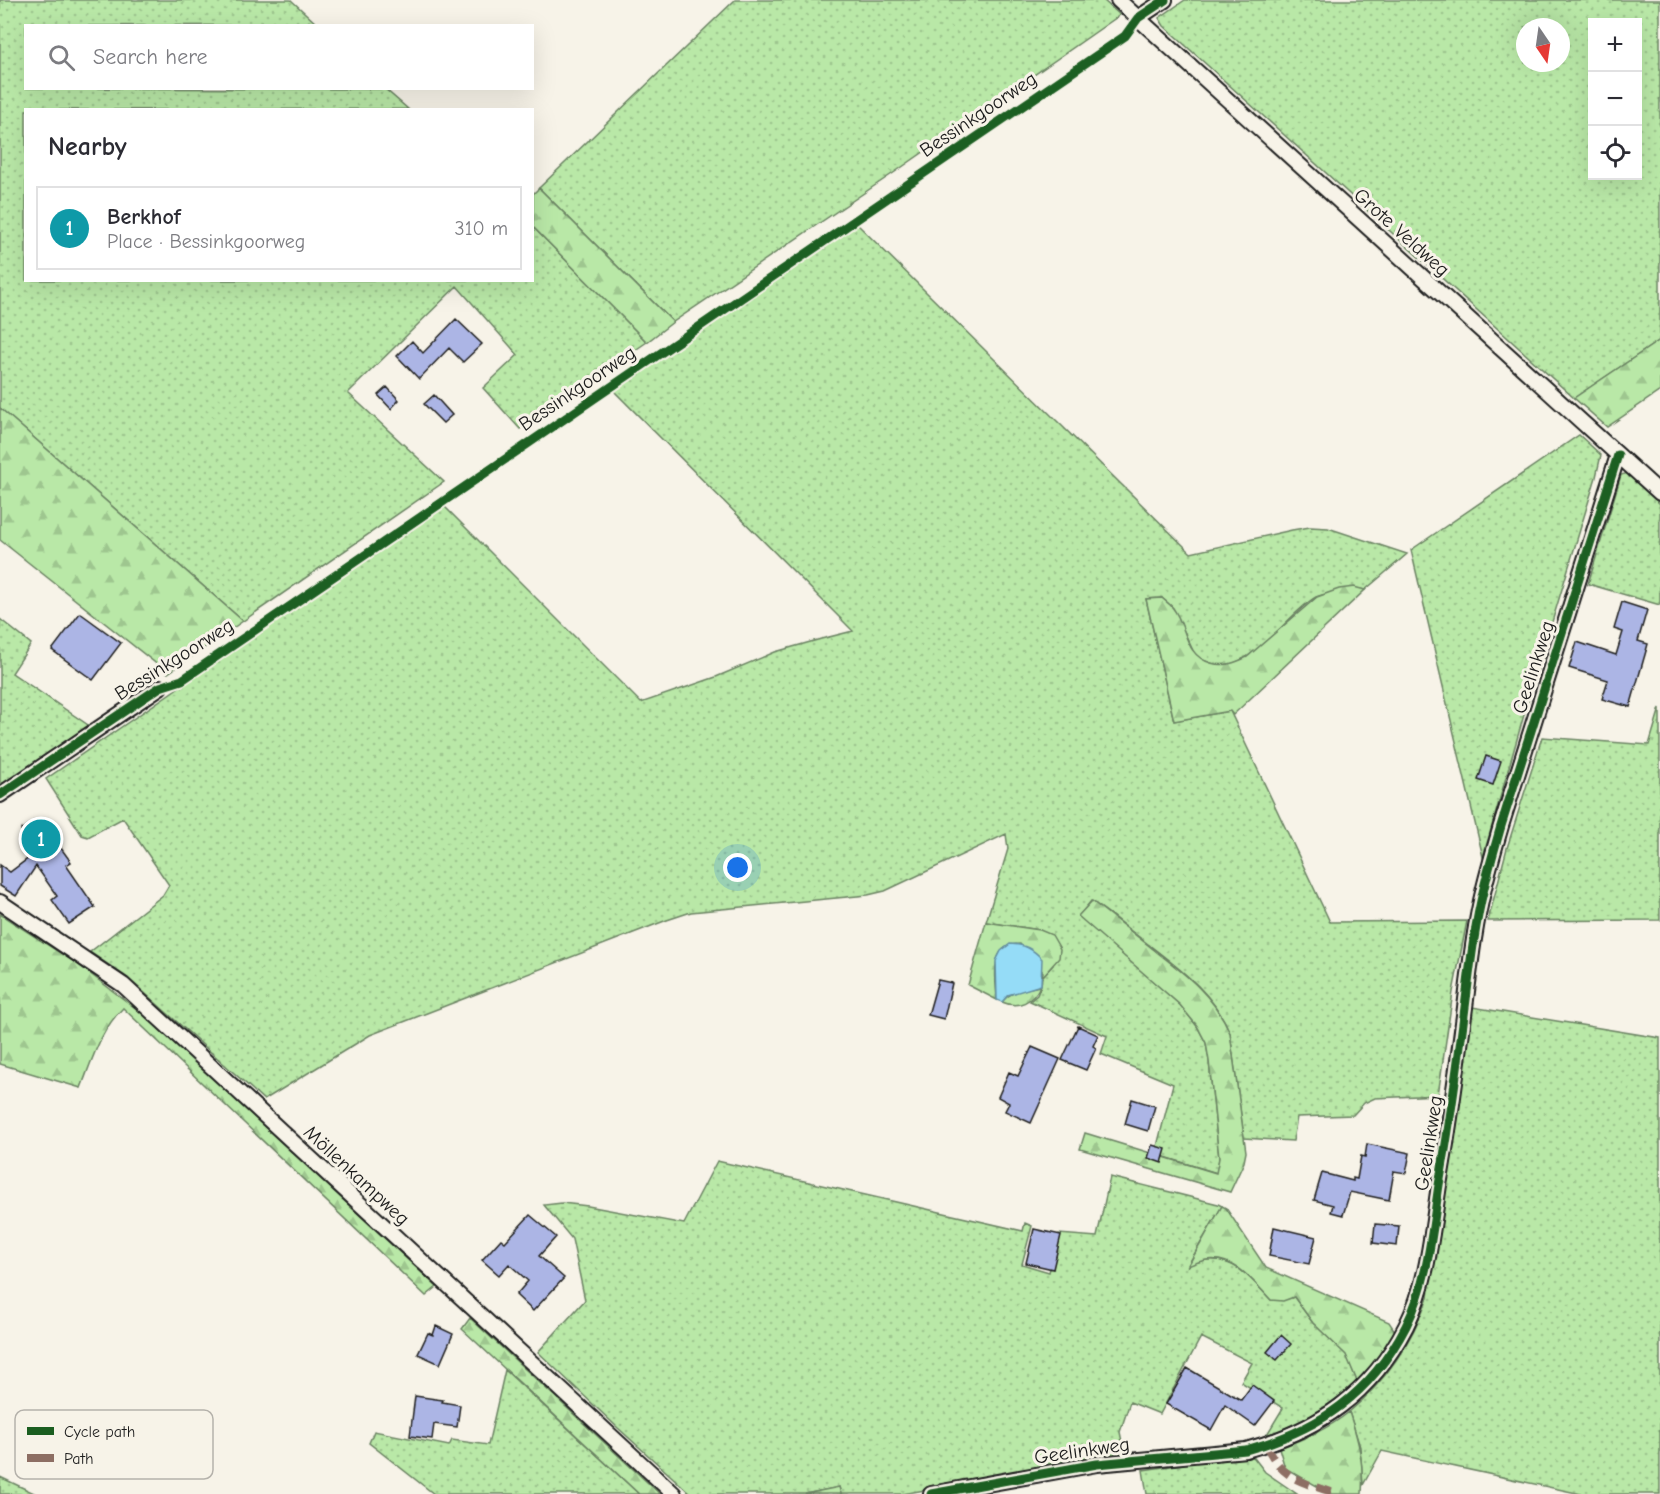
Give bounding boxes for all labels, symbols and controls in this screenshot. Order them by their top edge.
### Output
north arrow [1516,18,1570,72]
map controls [1588,18,1642,180]
button: + [1588,18,1642,72]
search box [24,24,534,90]
icon: search [45,41,78,74]
text: Search here [93,44,208,70]
street label: Bessinkgoorweg [916,67,1041,162]
button: − [1588,72,1642,126]
button: locate [1588,126,1642,180]
text: Nearby [48,132,127,162]
street label: Grote Veldweg [1349,183,1454,281]
text: Berkhof [107,204,181,230]
text: 1 [66,217,73,240]
text: 310 m [455,217,508,240]
text: Place · Bessinkgoorweg [107,230,305,253]
street label: Bessinkgoorweg [515,341,640,436]
street label: Bessinkgoorweg [111,614,238,705]
street label: Geelinkweg [1508,618,1559,716]
pin: 1 [22,816,60,862]
your location [723,853,752,882]
street label: Geelinkweg [1410,1094,1447,1192]
street label: Möllenkampweg [299,1121,414,1230]
legend [15,1410,213,1479]
text: Cycle path [64,1423,135,1441]
street label: Geelinkweg [1033,1432,1131,1469]
text: Path [64,1450,94,1468]

